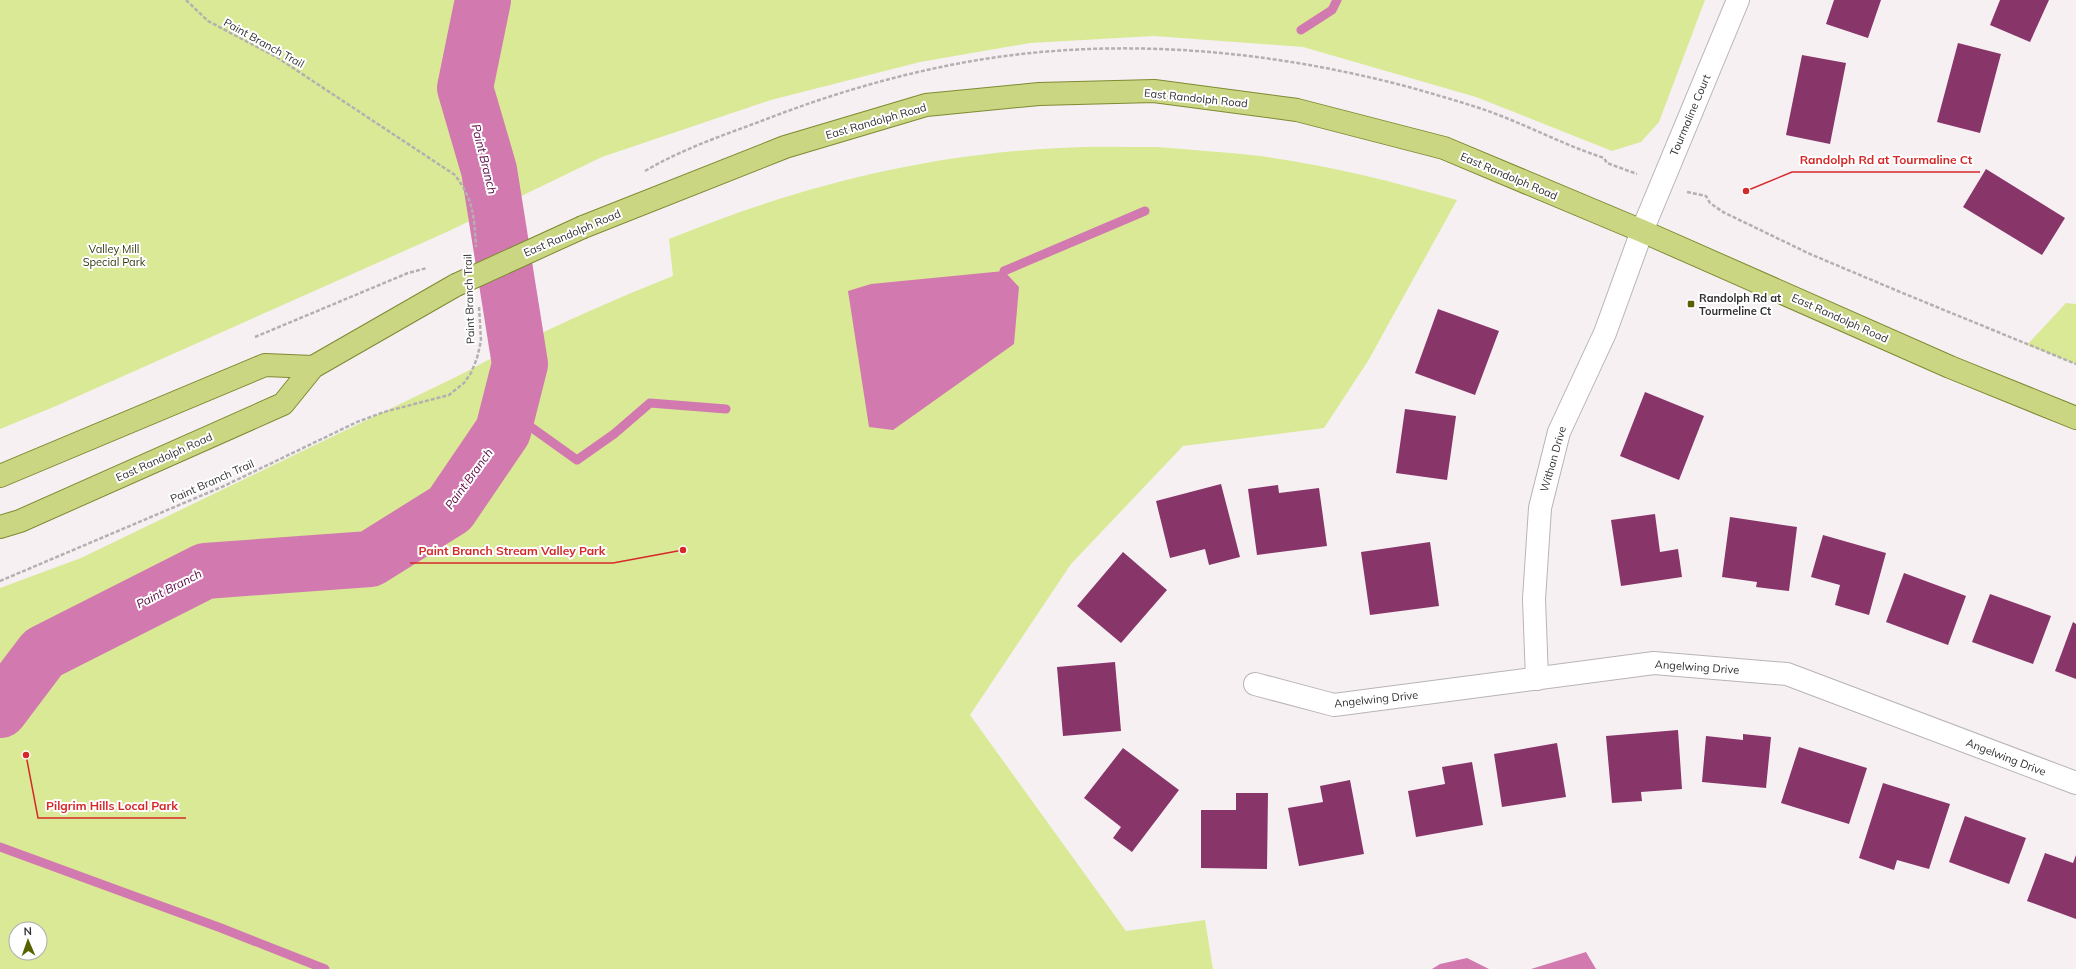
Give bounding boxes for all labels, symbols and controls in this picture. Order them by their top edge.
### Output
street label: Paint Branch Trail [221,15,307,71]
street label: Tourmaline Court [1667,72,1714,158]
street label: East Randolph Road [1143,86,1249,110]
street label: East Randolph Road [824,100,928,142]
water label: Paint Branch [469,122,500,195]
callout: Randolph Rd at Tourmaline Ct [1792,148,1980,172]
street label: East Randolph Road [1458,149,1560,203]
text: Randolph Rd at Tourmaline Ct [1800,152,1973,167]
street label: East Randolph Road [521,206,623,260]
park label: Valley Mill Special Park [83,242,146,269]
street label: Paint Branch Trail [460,254,478,344]
street label: East Randolph Road [1790,290,1890,346]
place label: Randolph Rd at Tourmeline Ct [1699,291,1781,318]
marker: Randolph Rd at Tourmeline Ct [1686,299,1696,309]
street label: Withan Drive [1537,425,1569,493]
street label: East Randolph Road [114,429,214,485]
water label: Paint Branch [441,445,496,512]
street label: Paint Branch Trail [168,456,256,506]
callout: Paint Branch Stream Valley Park [410,539,613,563]
text: Paint Branch Stream Valley Park [419,543,606,558]
water label: Paint Branch [133,566,204,611]
street label: Angelwing Drive [1654,657,1740,677]
street label: Angelwing Drive [1333,688,1419,710]
street label: Angelwing Drive [1964,735,2048,779]
callout: Pilgrim Hills Local Park [38,794,186,818]
text: Pilgrim Hills Local Park [46,798,178,813]
north arrow [8,921,48,961]
text: N [23,924,32,938]

